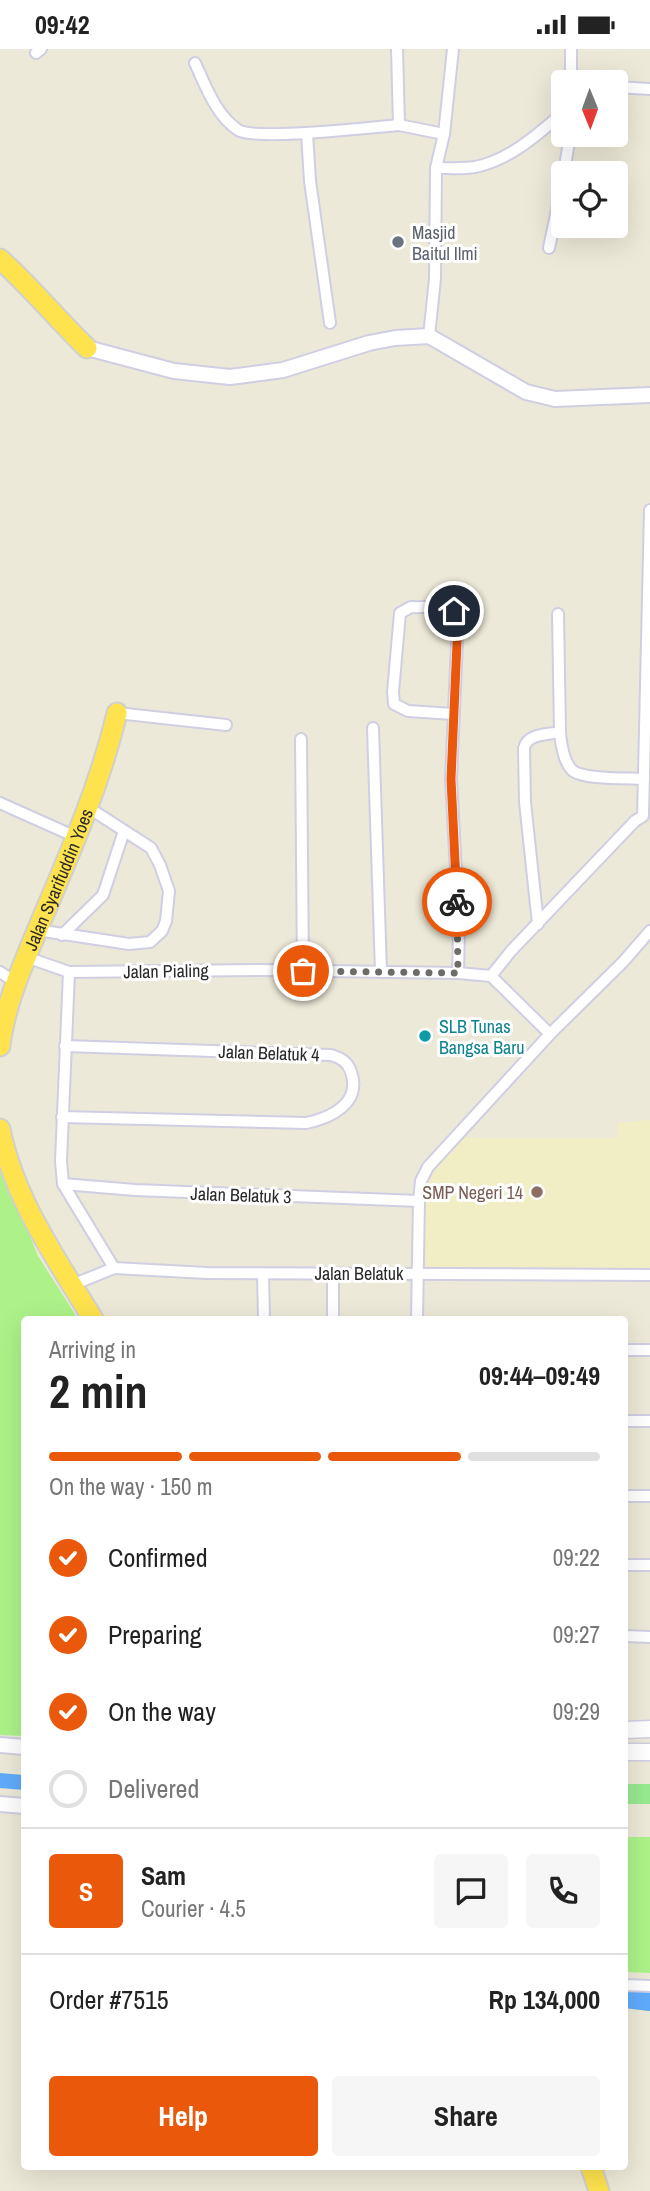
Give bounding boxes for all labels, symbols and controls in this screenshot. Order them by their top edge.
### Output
text: 09:42 [35,7,90,42]
north arrow [551,70,628,147]
map controls [551,70,628,238]
button: locate [551,161,628,238]
place label: Masjid Baitul Ilmi [412,220,478,266]
marker: Masjid Baitul Ilmi [390,234,406,250]
pin [424,581,484,641]
icon: home [435,592,473,630]
street label: Jalan Syarifuddin Yoes [18,805,99,954]
courier [422,867,492,937]
icon: bike [438,883,476,921]
pin [273,941,333,1001]
icon: bag [284,952,322,990]
street label: Jalan Pialing [123,958,210,984]
place label: SLB Tunas Bangsa Baru [439,1014,524,1060]
marker: SLB Tunas Bangsa Baru [417,1028,433,1044]
street label: Jalan Belatuk 4 [218,1039,320,1067]
place label: SMP Negeri 14 [422,1180,523,1205]
street label: Jalan Belatuk 3 [190,1181,292,1209]
marker: SMP Negeri 14 [529,1184,545,1200]
street label: Jalan Belatuk [315,1261,404,1286]
text: Arriving in [49,1334,136,1365]
text: 09:44–09:49 [479,1358,600,1393]
text: 2 min [49,1360,148,1422]
text: On the way · 150 m [49,1471,213,1502]
icon: check [49,1539,87,1577]
text: Confirmed [108,1540,208,1575]
text: 09:22 [553,1542,600,1573]
icon: check [49,1616,87,1654]
text: Preparing [108,1617,202,1652]
text: 09:27 [553,1619,600,1650]
icon: check [49,1693,87,1731]
text: On the way [108,1694,216,1729]
text: 09:29 [553,1696,600,1727]
text: Delivered [108,1771,199,1806]
button: chat [434,1854,508,1928]
button: phone [526,1854,600,1928]
text: Sam [141,1858,186,1893]
text: S [79,1874,93,1909]
text: Courier · 4.5 [141,1893,246,1924]
text: Order #7515 [49,1982,169,2017]
text: Rp 134,000 [489,1982,600,2017]
button: Help [49,2076,318,2156]
button: Share [332,2076,600,2156]

